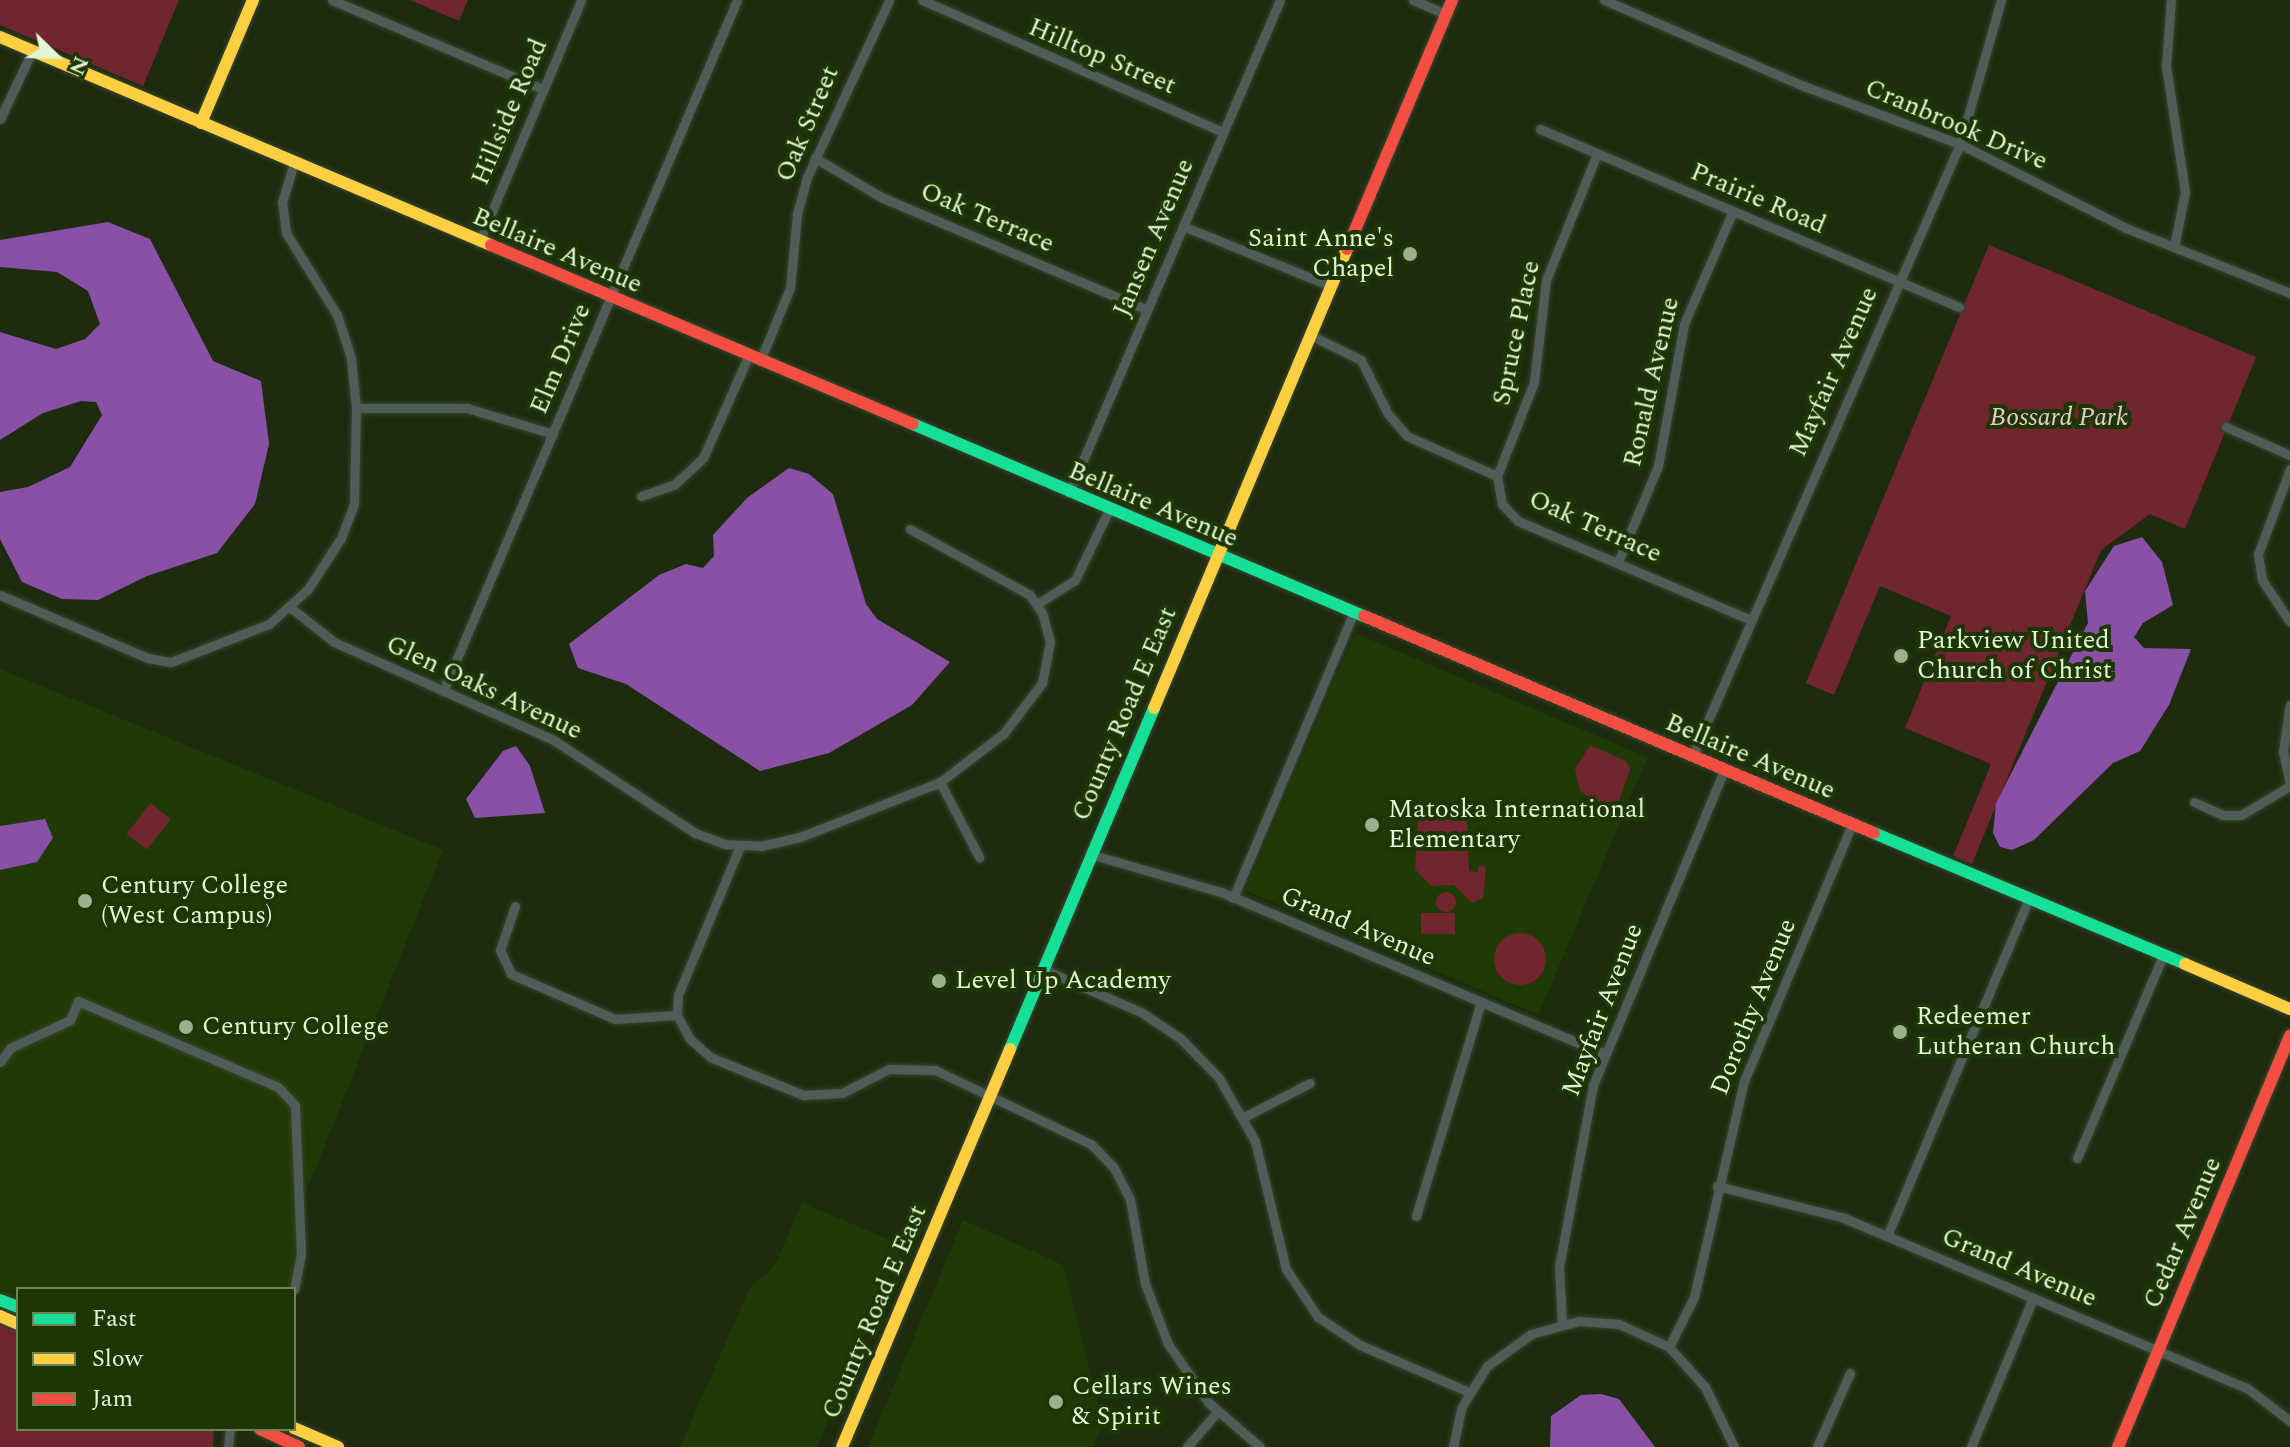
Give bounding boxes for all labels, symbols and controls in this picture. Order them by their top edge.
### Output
street label: Hilltop Street [1024,12,1180,102]
north arrow [16,16,96,96]
street label: Hillside Road [465,34,555,190]
text: N [60,51,97,80]
street label: Oak Street [770,61,846,187]
street label: Cranbrook Drive [1860,73,2052,177]
street label: Jansen Avenue [1107,154,1201,322]
street label: Prairie Road [1686,157,1830,241]
street label: Oak Terrace [916,176,1058,260]
street label: Bellaire Avenue [467,201,647,301]
place label: Saint Anne's Chapel [1248,223,1394,284]
marker: Saint Anne's Chapel [1401,245,1419,263]
street label: Spruce Place [1486,258,1548,408]
street label: Mayfair Avenue [1783,282,1885,462]
street label: Ronald Avenue [1617,294,1687,470]
street label: Elm Drive [524,299,598,419]
park label: Bossard Park [1990,402,2128,434]
street label: Bellaire Avenue [1063,455,1243,555]
street label: Oak Terrace [1524,484,1666,570]
street label: County Road E East [1066,602,1184,826]
place label: Parkview United Church of Christ [1917,625,2112,686]
street label: Glen Oaks Avenue [381,629,587,747]
marker: Parkview United Church of Christ [1892,647,1910,665]
street label: Bellaire Avenue [1660,707,1840,807]
place label: Matoska International Elementary [1388,794,1645,856]
marker: Matoska International Elementary [1363,816,1381,834]
place label: Century College (West Campus) [101,870,288,932]
street label: Grand Avenue [1276,880,1440,974]
marker: Century College (West Campus) [76,892,94,910]
street label: Dorothy Avenue [1704,914,1804,1100]
street label: Mayfair Avenue [1556,919,1650,1101]
place label: Level Up Academy [955,965,1171,997]
marker: Level Up Academy [930,972,948,990]
place label: Redeemer Lutheran Church [1916,1001,2115,1062]
place label: Century College [202,1011,389,1043]
marker: Century College [177,1018,195,1036]
marker: Redeemer Lutheran Church [1891,1023,1909,1041]
street label: Cedar Avenue [2137,1153,2229,1313]
street label: County Road E East [816,1200,934,1424]
street label: Grand Avenue [1937,1221,2101,1315]
legend [16,1287,296,1431]
text: Fast [92,1301,137,1337]
text: Slow [92,1341,143,1377]
place label: Cellars Wines & Spirit [1072,1371,1232,1432]
text: Jam [92,1381,133,1417]
marker: Cellars Wines & Spirit [1047,1393,1065,1411]

